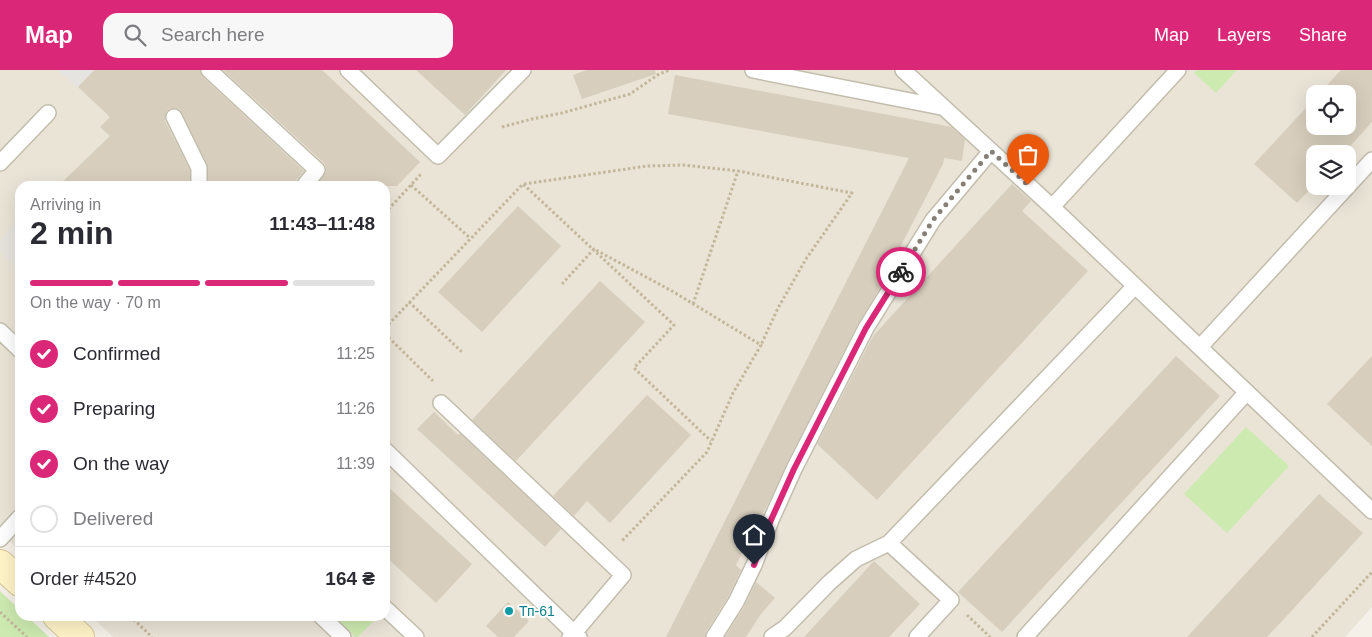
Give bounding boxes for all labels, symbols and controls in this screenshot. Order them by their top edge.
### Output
search box [103,13,453,58]
text: Map [25,21,73,48]
icon: search [121,21,149,49]
text: Search here [161,24,265,45]
text: Map [1154,25,1189,45]
text: Layers [1217,25,1271,45]
text: Share [1299,25,1347,45]
map controls [1306,85,1356,195]
button: locate [1306,85,1356,135]
pin [1007,134,1049,185]
icon: bag [1014,141,1042,169]
button: layers [1306,145,1356,195]
text: Arriving in [30,196,101,213]
text: 11:43–11:48 [269,213,375,234]
text: 2 min [30,215,114,251]
courier [876,247,926,297]
icon: bike [887,258,915,286]
text: On the way · 70 m [30,294,161,311]
icon: check [30,340,58,368]
text: Confirmed [73,343,161,364]
text: 11:25 [336,345,375,362]
icon: check [30,395,58,423]
text: Preparing [73,398,155,419]
text: 11:26 [336,400,375,417]
icon: check [30,450,58,478]
text: On the way [73,453,169,474]
text: 11:39 [336,455,375,472]
text: Delivered [73,508,153,529]
pin [733,514,775,565]
icon: home [740,521,768,549]
text: Order #4520 [30,568,137,589]
text: 164 ₴ [325,568,375,589]
place label: Тп-61 [519,603,555,619]
marker: Тп-61 [503,605,515,617]

